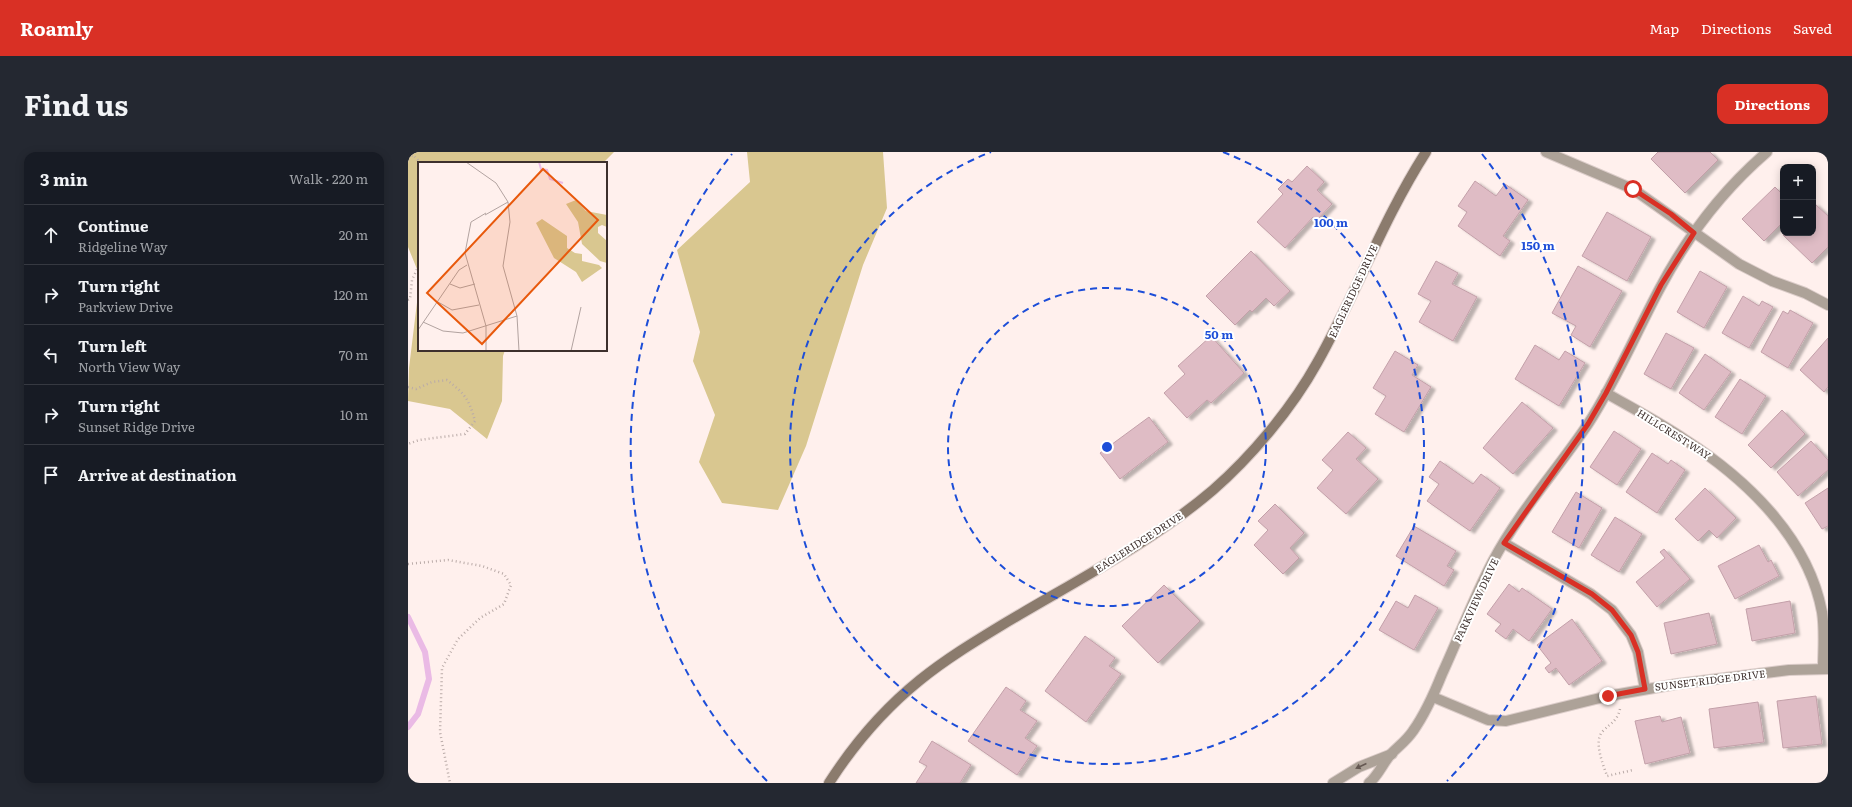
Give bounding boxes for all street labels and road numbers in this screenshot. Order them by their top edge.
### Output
street label: EAGLERIDGE DRIVE [1324,242,1381,340]
street label: HILLCREST WAY [1635,405,1714,462]
street label: EAGLERIDGE DRIVE [1092,508,1185,575]
street label: PARKVIEW DRIVE [1450,555,1502,644]
street label: SUNSET RIDGE DRIVE [1654,665,1766,694]

